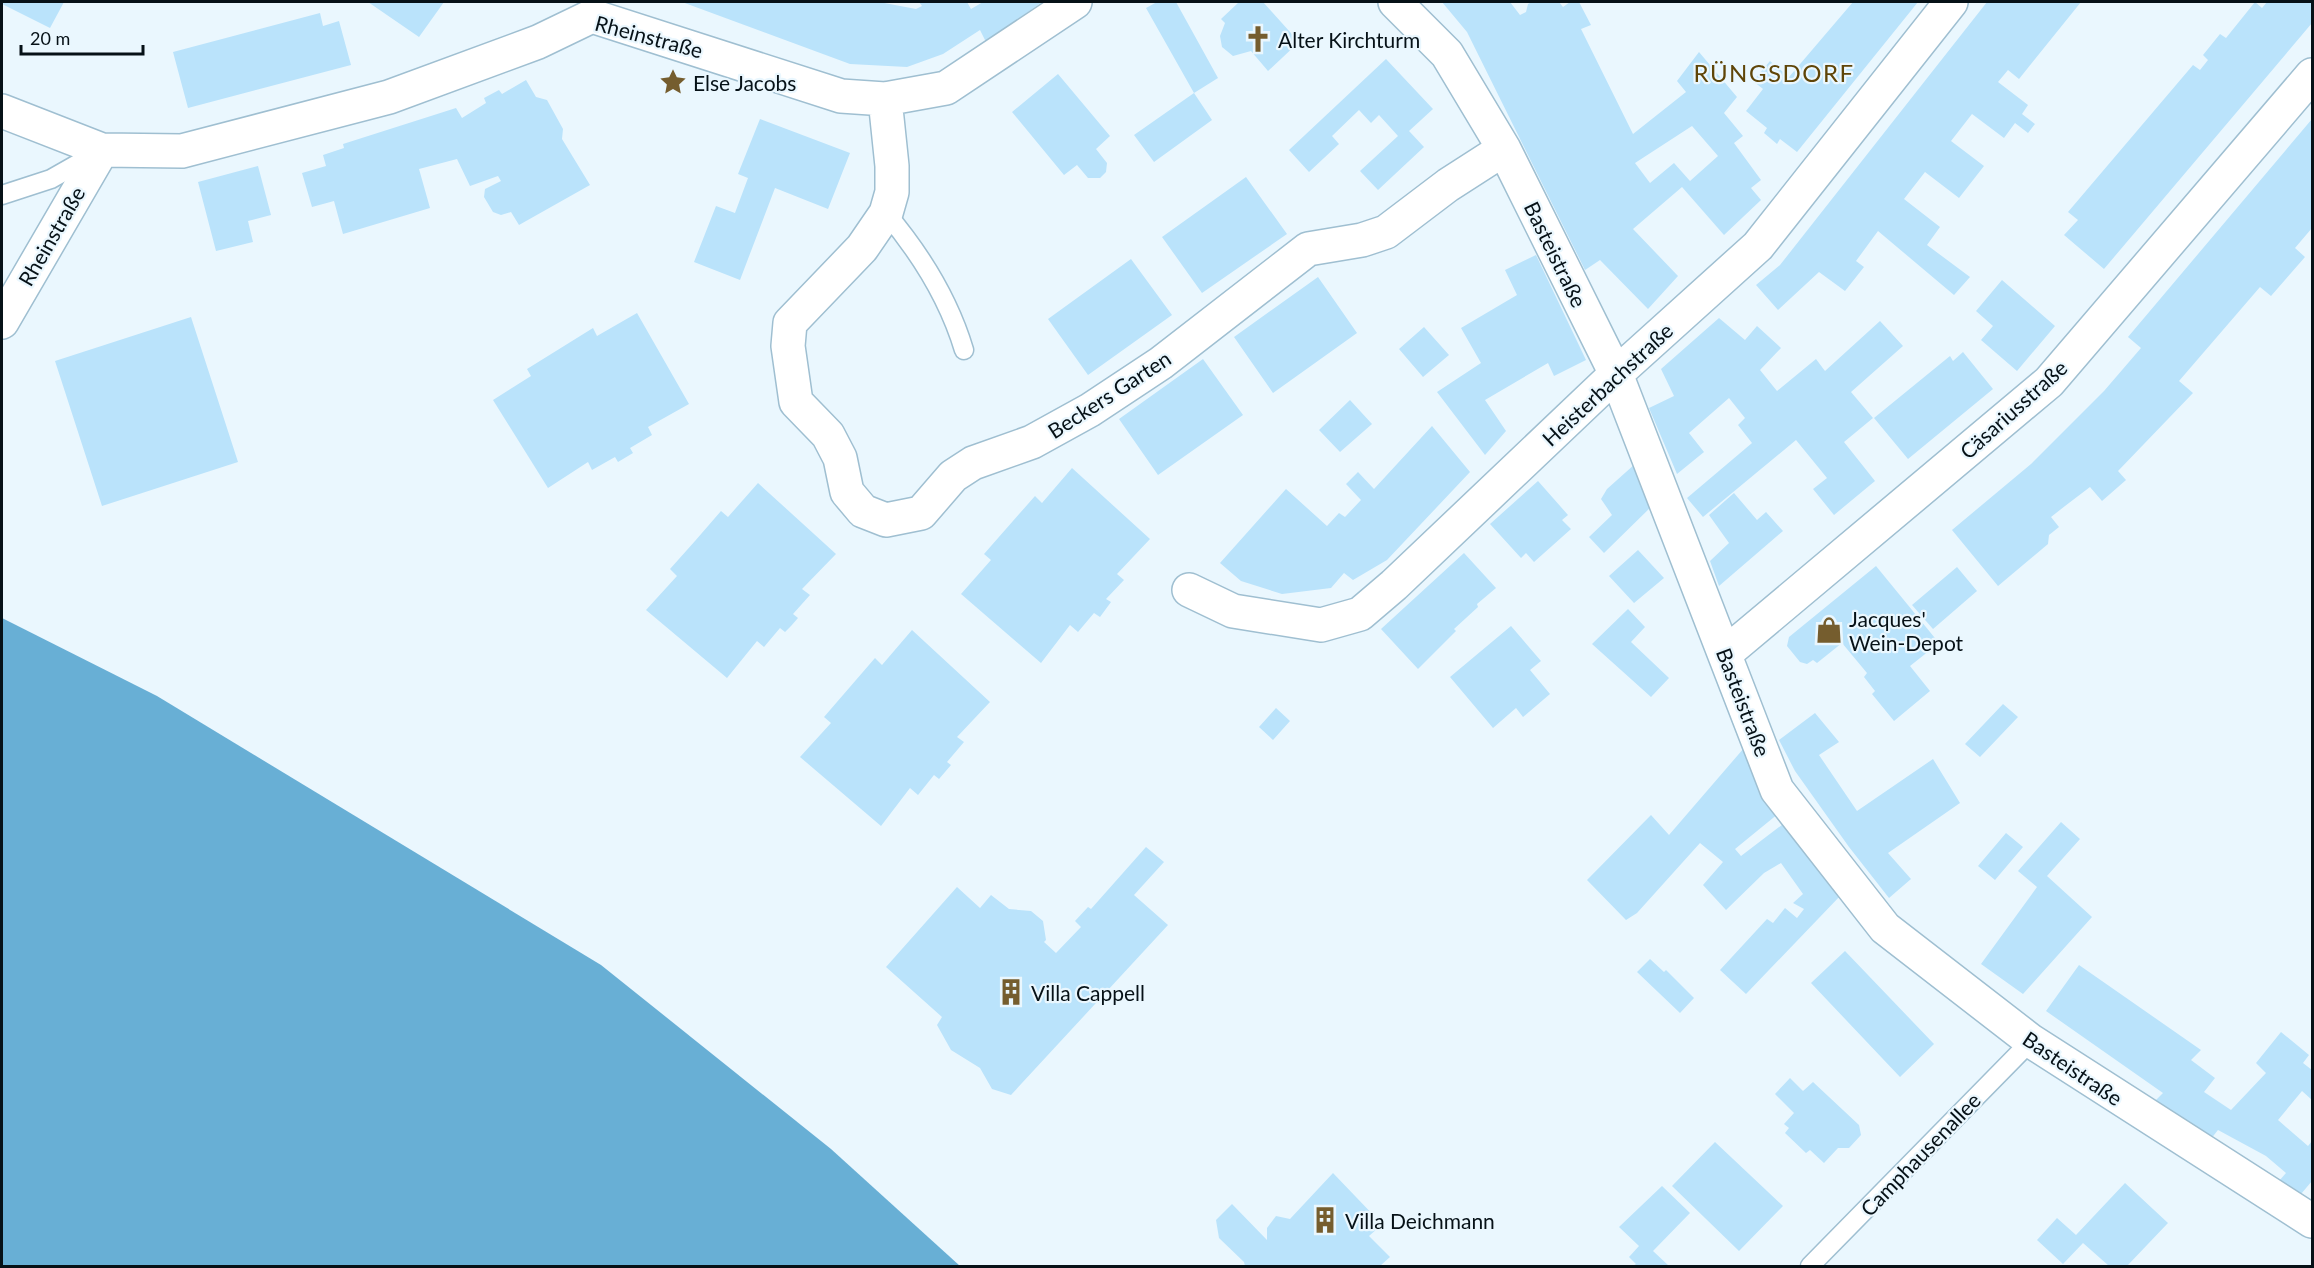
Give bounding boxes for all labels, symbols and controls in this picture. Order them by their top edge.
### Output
street label: Rheinstraße [592,10,706,62]
scale bar [21,18,142,56]
church icon: Alter Kirchturm [1243,24,1273,54]
text: 20 m [30,27,70,49]
place label: Alter Kirchturm [1278,27,1420,52]
district label: RÜNGSDORF [1693,58,1855,87]
place icon: Else Jacobs [658,67,688,97]
place label: Else Jacobs [693,70,796,95]
street label: Rheinstraße [13,182,89,290]
street label: Basteistraße [1520,197,1592,311]
street label: Heisterbachstraße [1537,317,1677,451]
street label: Beckers Garten [1043,345,1175,443]
street label: Cäsariusstraße [1954,354,2072,464]
place label: Jacques' Wein-Depot [1849,606,1964,655]
shop icon: Jacques' Wein-Depot [1814,615,1844,645]
street label: Basteistraße [1712,644,1776,760]
building icon: Villa Cappell [996,977,1026,1007]
place label: Villa Cappell [1031,980,1145,1005]
street label: Basteistraße [2019,1026,2127,1110]
street label: Camphausenallee [1855,1087,1985,1221]
building icon: Villa Deichmann [1310,1205,1340,1235]
place label: Villa Deichmann [1345,1208,1495,1233]

